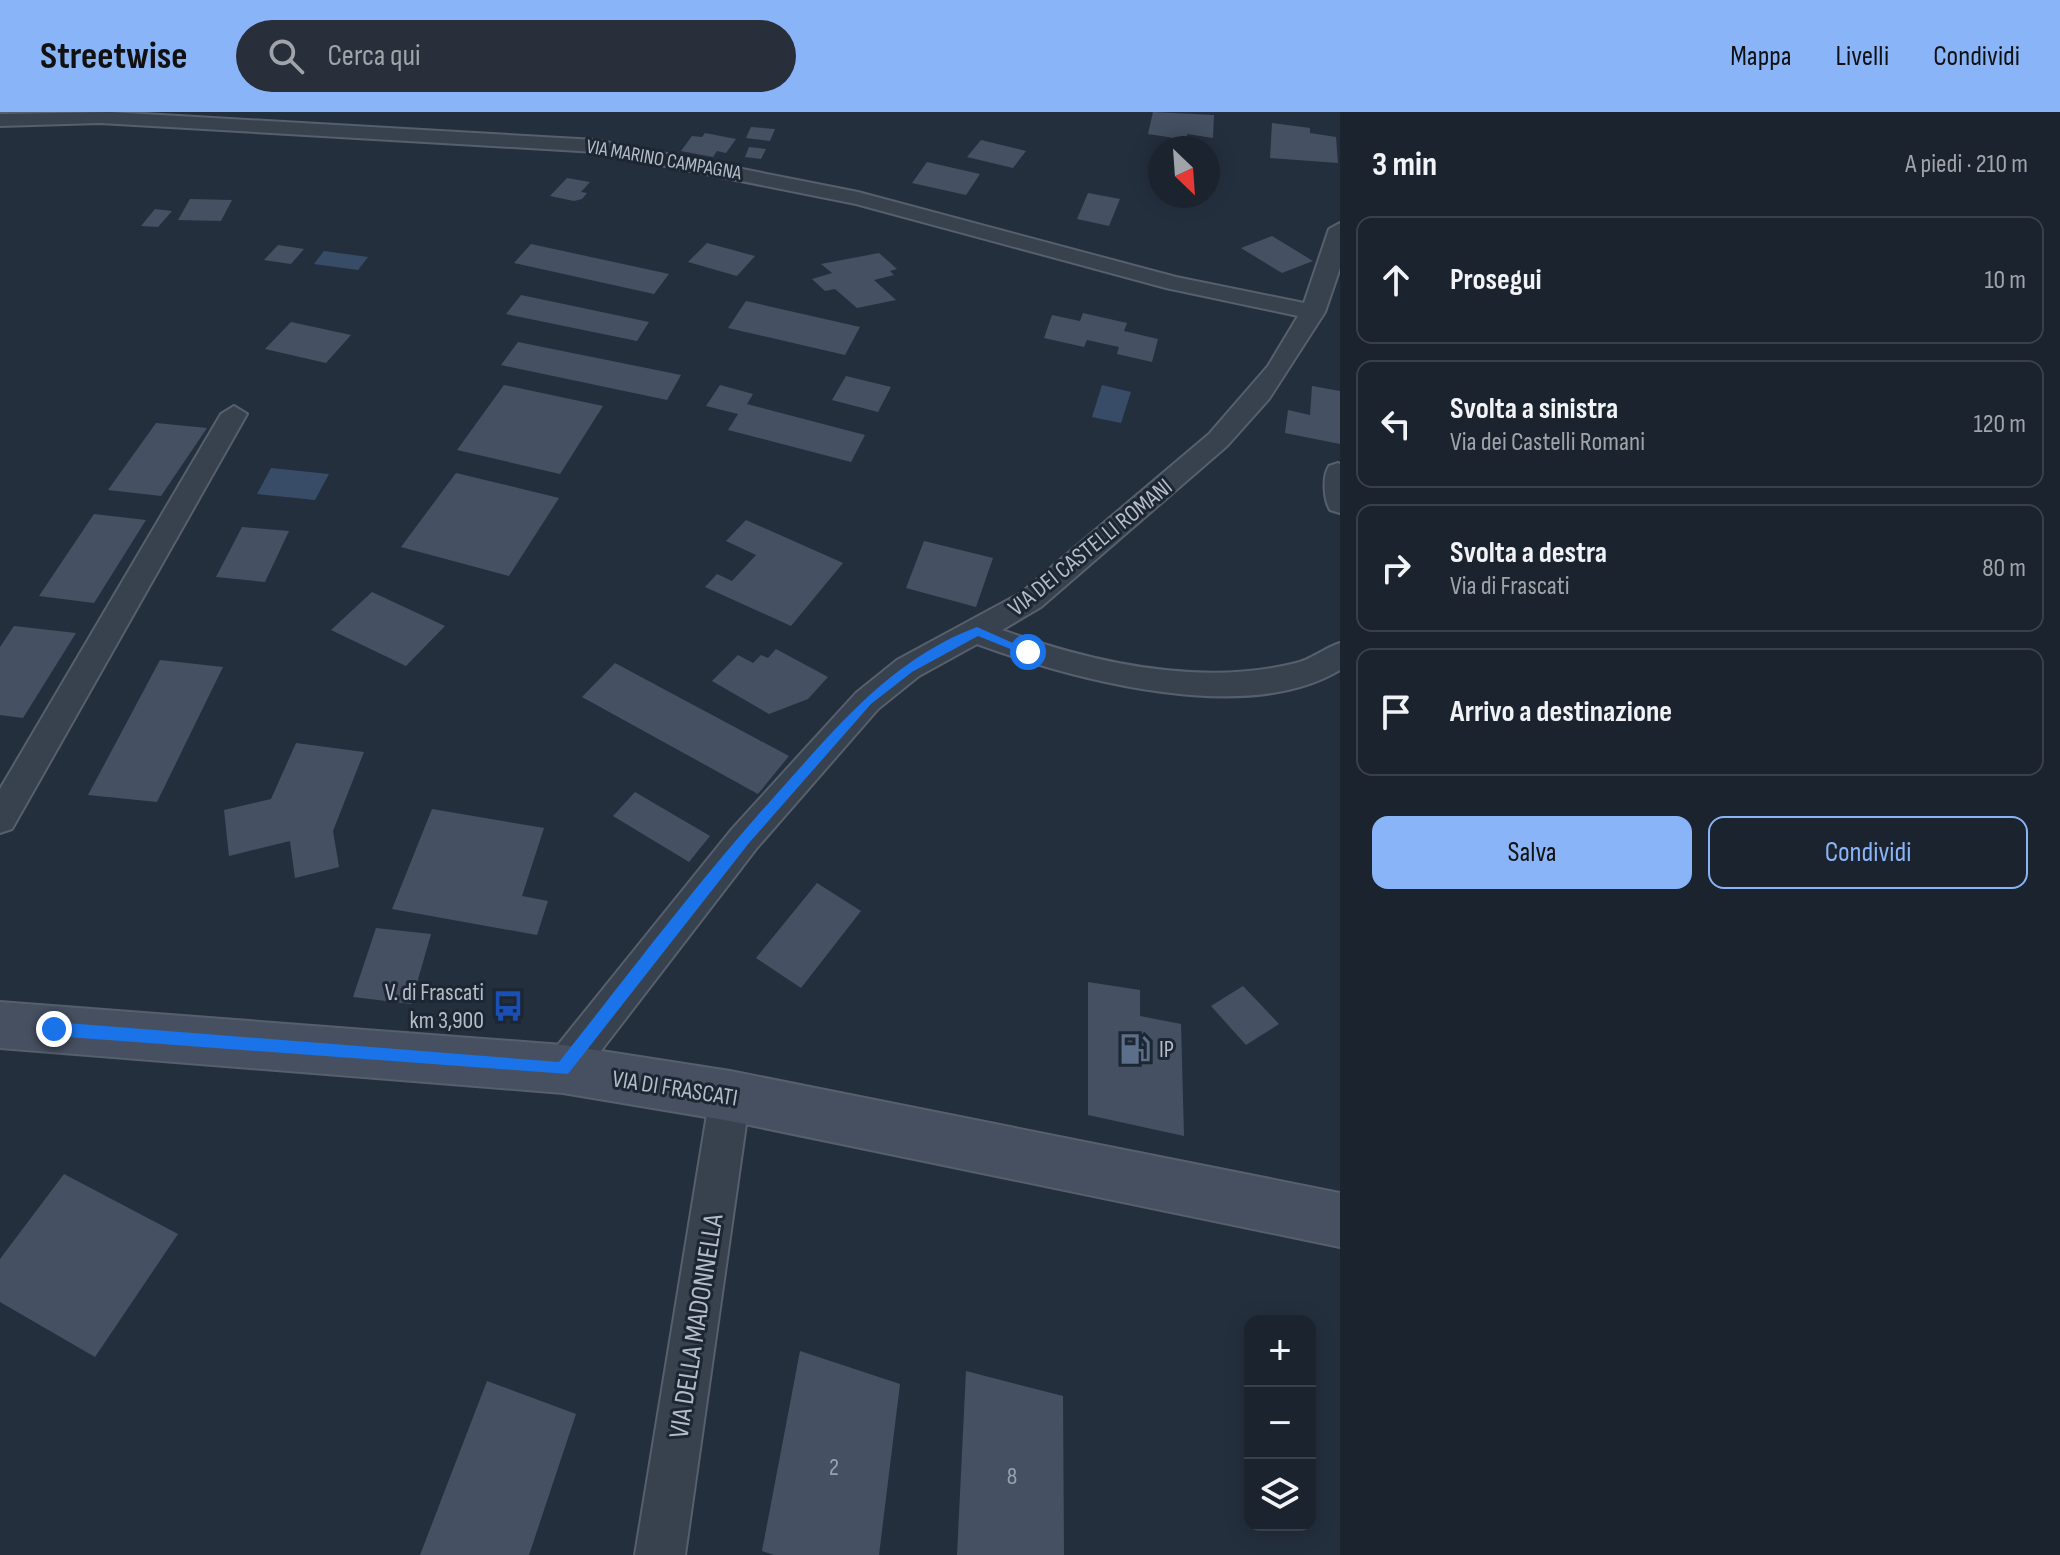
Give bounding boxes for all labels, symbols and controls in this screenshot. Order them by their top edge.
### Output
search box [236,20,796,92]
text: Streetwise [40,34,188,79]
icon: search [264,34,308,78]
text: Cerca qui [328,38,421,74]
text: Mappa [1730,40,1792,73]
text: Livelli [1836,40,1889,73]
text: Condividi [1933,40,2020,73]
street label: VIA MARINO CAMPAGNA [584,135,744,186]
north arrow [1148,136,1220,208]
text: 3 min [1372,144,1437,185]
text: A piedi · 210 m [1905,149,2028,180]
icon: ahead [1374,258,1418,302]
text: Prosegui [1450,262,1542,298]
text: 10 m [1984,265,2026,296]
text: Svolta a sinistra [1450,391,1618,427]
icon: left [1374,402,1418,446]
text: 120 m [1973,409,2026,440]
text: Via dei Castelli Romani [1450,427,1645,458]
street label: VIA DEI CASTELLI ROMANI [1002,472,1178,622]
text: Svolta a destra [1450,535,1607,571]
icon: right [1374,546,1418,590]
text: 80 m [1982,553,2026,584]
text: Via di Frascati [1450,571,1570,602]
route start [1010,634,1046,670]
icon: arrive [1374,690,1418,734]
text: Arrivo a destinazione [1450,694,1672,730]
button: Salva [1372,816,1692,889]
button: Condividi [1708,816,2028,889]
place label: V. di Frascati km 3,900 [385,978,484,1035]
bus stop icon: V. di Frascati km 3,900 [491,989,525,1023]
route end [36,1011,72,1047]
fuel station icon: IP [1118,1032,1152,1066]
place label: IP [1159,1035,1174,1064]
street label: VIA DI FRASCATI [610,1064,740,1113]
street label: VIA DELLA MADONNELLA [662,1211,731,1441]
map controls [1244,1315,1316,1531]
button: + [1244,1315,1316,1387]
button: − [1244,1387,1316,1459]
house number: 2 [829,1453,839,1482]
button: layers [1244,1459,1316,1531]
house number: 8 [1007,1462,1017,1491]

